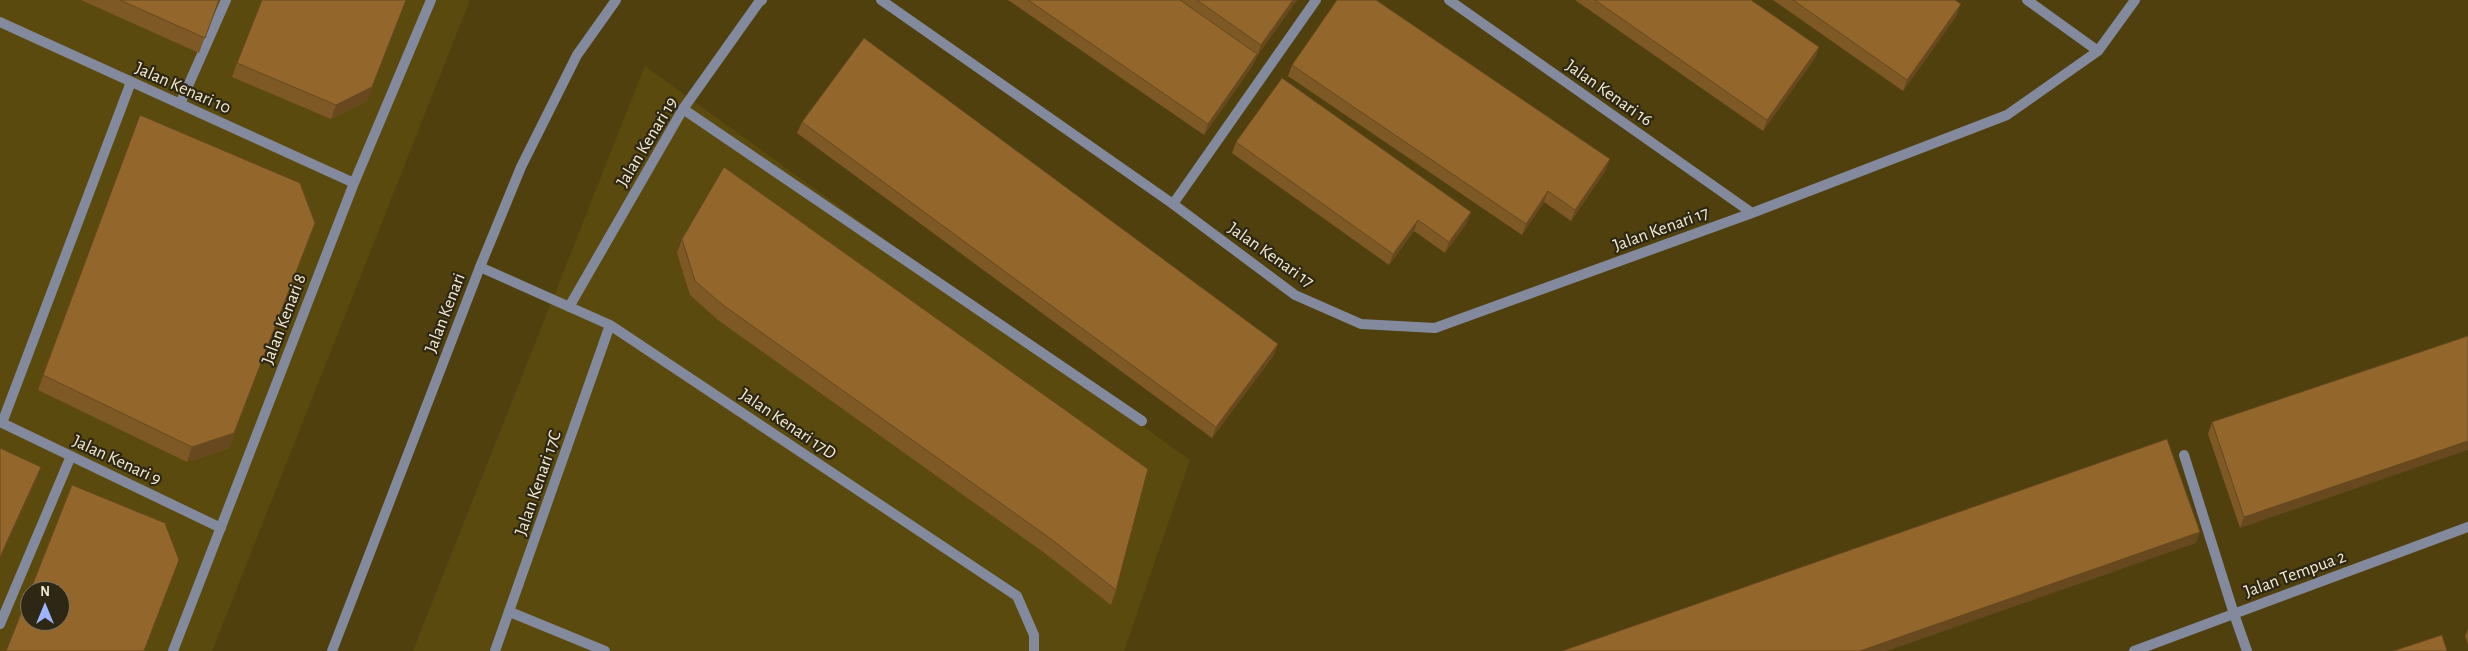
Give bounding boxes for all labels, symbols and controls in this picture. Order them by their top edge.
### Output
street label: Jalan Kenari 16 [1561,55,1657,131]
street label: Jalan Kenari 10 [132,57,234,119]
street label: Jalan Kenari 19 [612,93,682,191]
street label: Jalan Kenari 17 [1610,202,1712,256]
street label: Jalan Kenari 17 [1224,217,1318,293]
street label: Jalan Kenari [420,270,470,356]
street label: Jalan Kenari 8 [257,271,311,367]
street label: Jalan Kenari 17D [736,384,840,464]
street label: Jalan Kenari 17C [510,428,566,538]
street label: Jalan Kenari 9 [69,430,165,490]
street label: Jalan Tempua 2 [2241,546,2349,602]
north arrow [20,581,70,631]
text: N [40,585,50,599]

